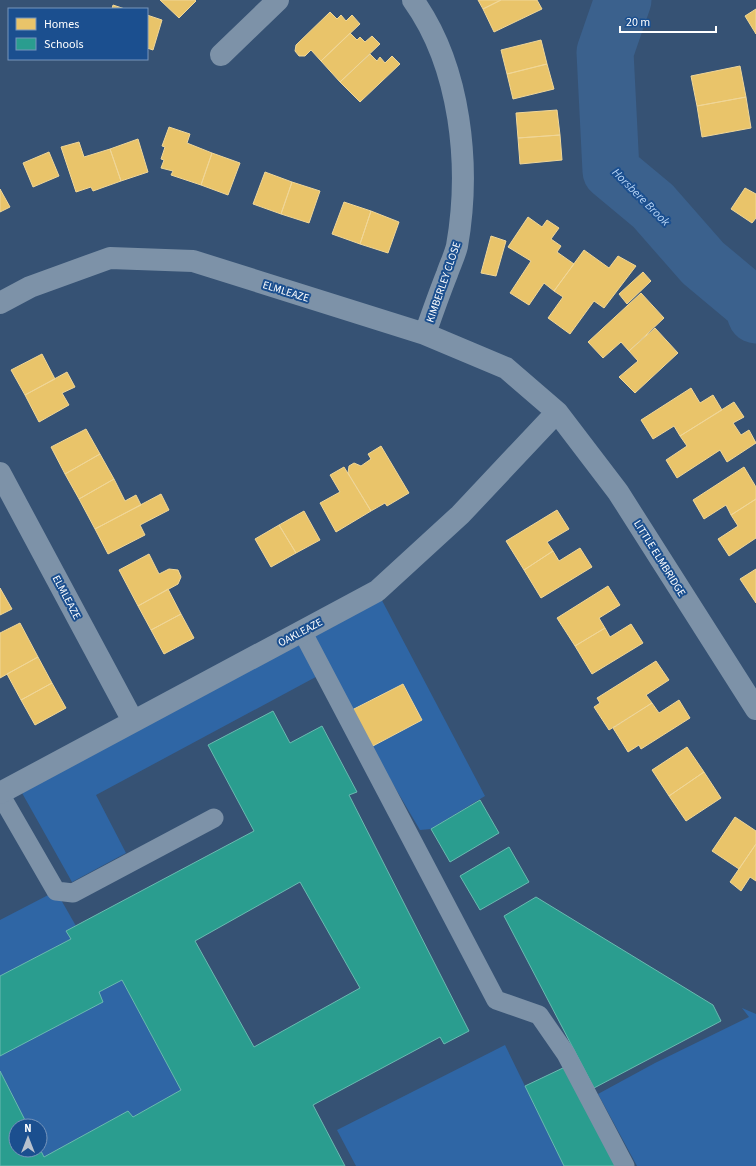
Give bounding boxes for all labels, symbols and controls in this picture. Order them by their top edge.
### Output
legend [8,8,148,60]
scale bar [620,8,716,34]
text: 20 m [626,14,650,31]
text: Homes [44,16,79,33]
text: Schools [44,36,84,53]
water label: Horsbere Brook [608,165,674,230]
street label: KIMBERLEY CLOSE [423,240,464,325]
street label: ELMLEAZE [261,277,311,306]
street label: LITTLE ELMBRIDGE [630,517,689,600]
street label: ELMLEAZE [49,573,85,622]
street label: OAKLEAZE [275,614,325,650]
north arrow [8,1118,48,1158]
text: N [24,1121,32,1136]

